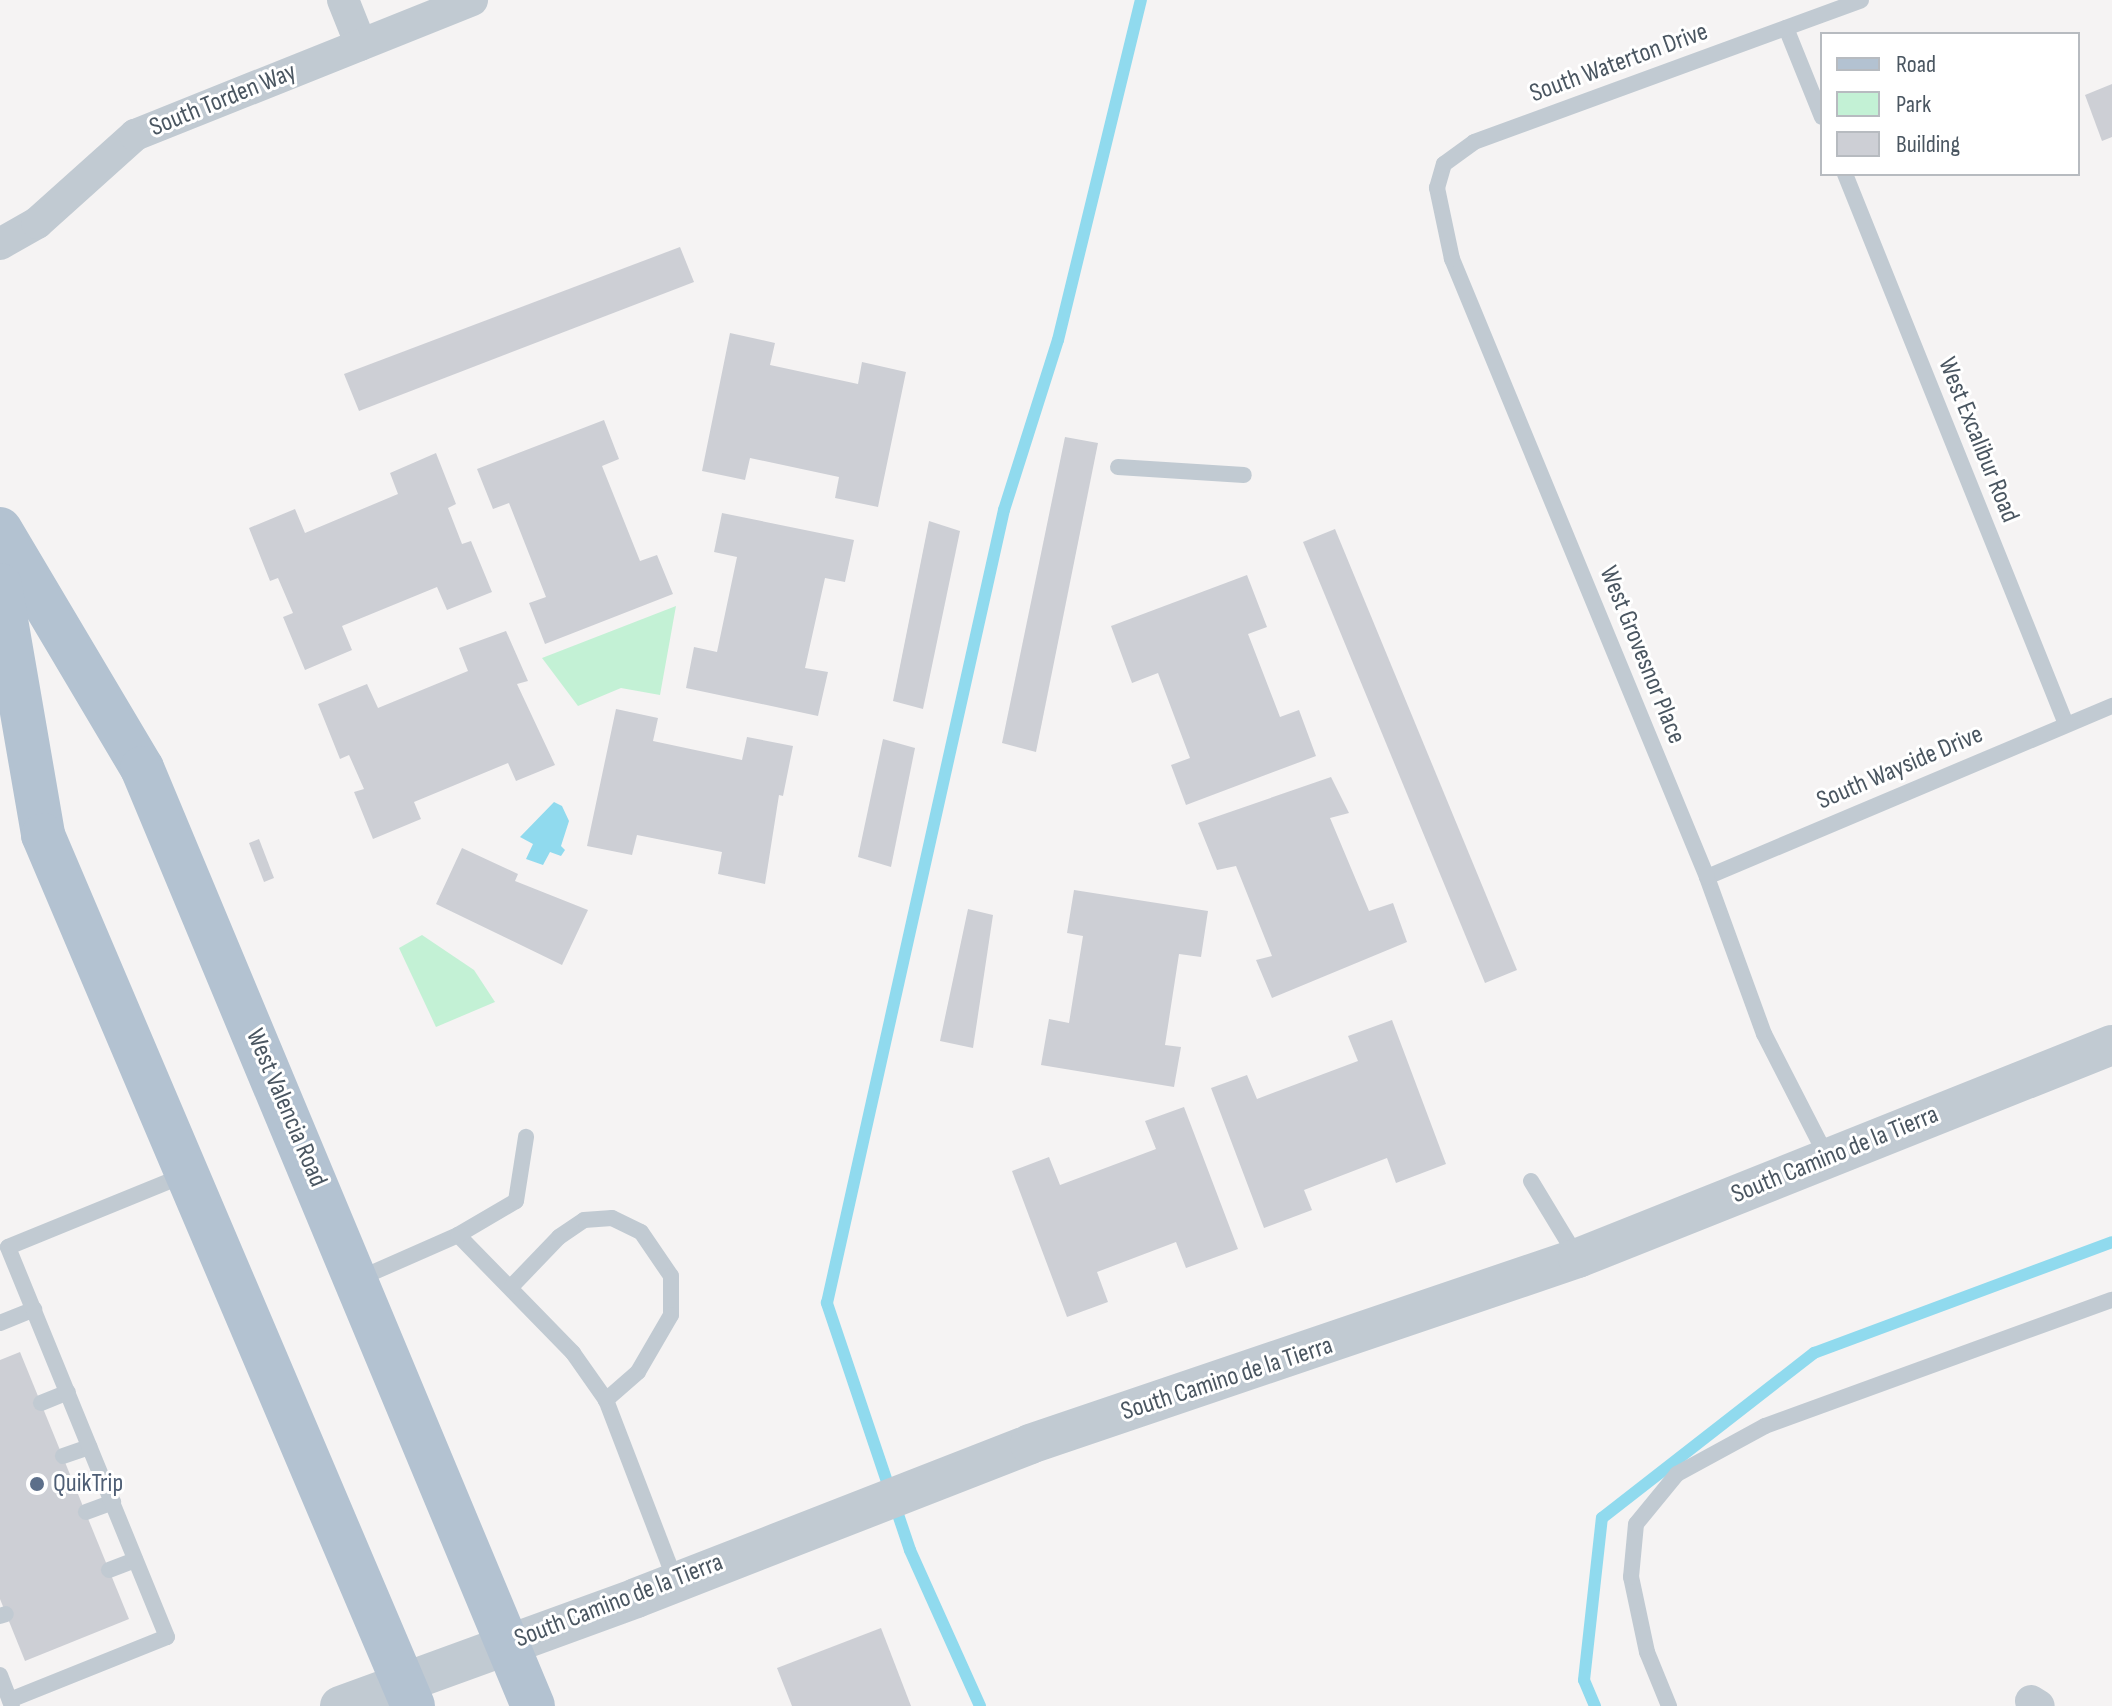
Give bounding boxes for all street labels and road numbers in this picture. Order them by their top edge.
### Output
street label: South Waterton Drive [1526,16,1712,110]
street label: South Torden Way [145,56,301,144]
street label: West Excalibur Road [1931,353,2025,527]
street label: West Grovesnor Place [1592,562,1692,748]
street label: South Wayside Drive [1812,719,1988,817]
street label: West Valencia Road [239,1024,333,1192]
street label: South Camino de la Tierra [1727,1099,1943,1211]
street label: South Camino de la Tierra [1117,1330,1337,1428]
street label: South Camino de la Tierra [510,1547,728,1655]

